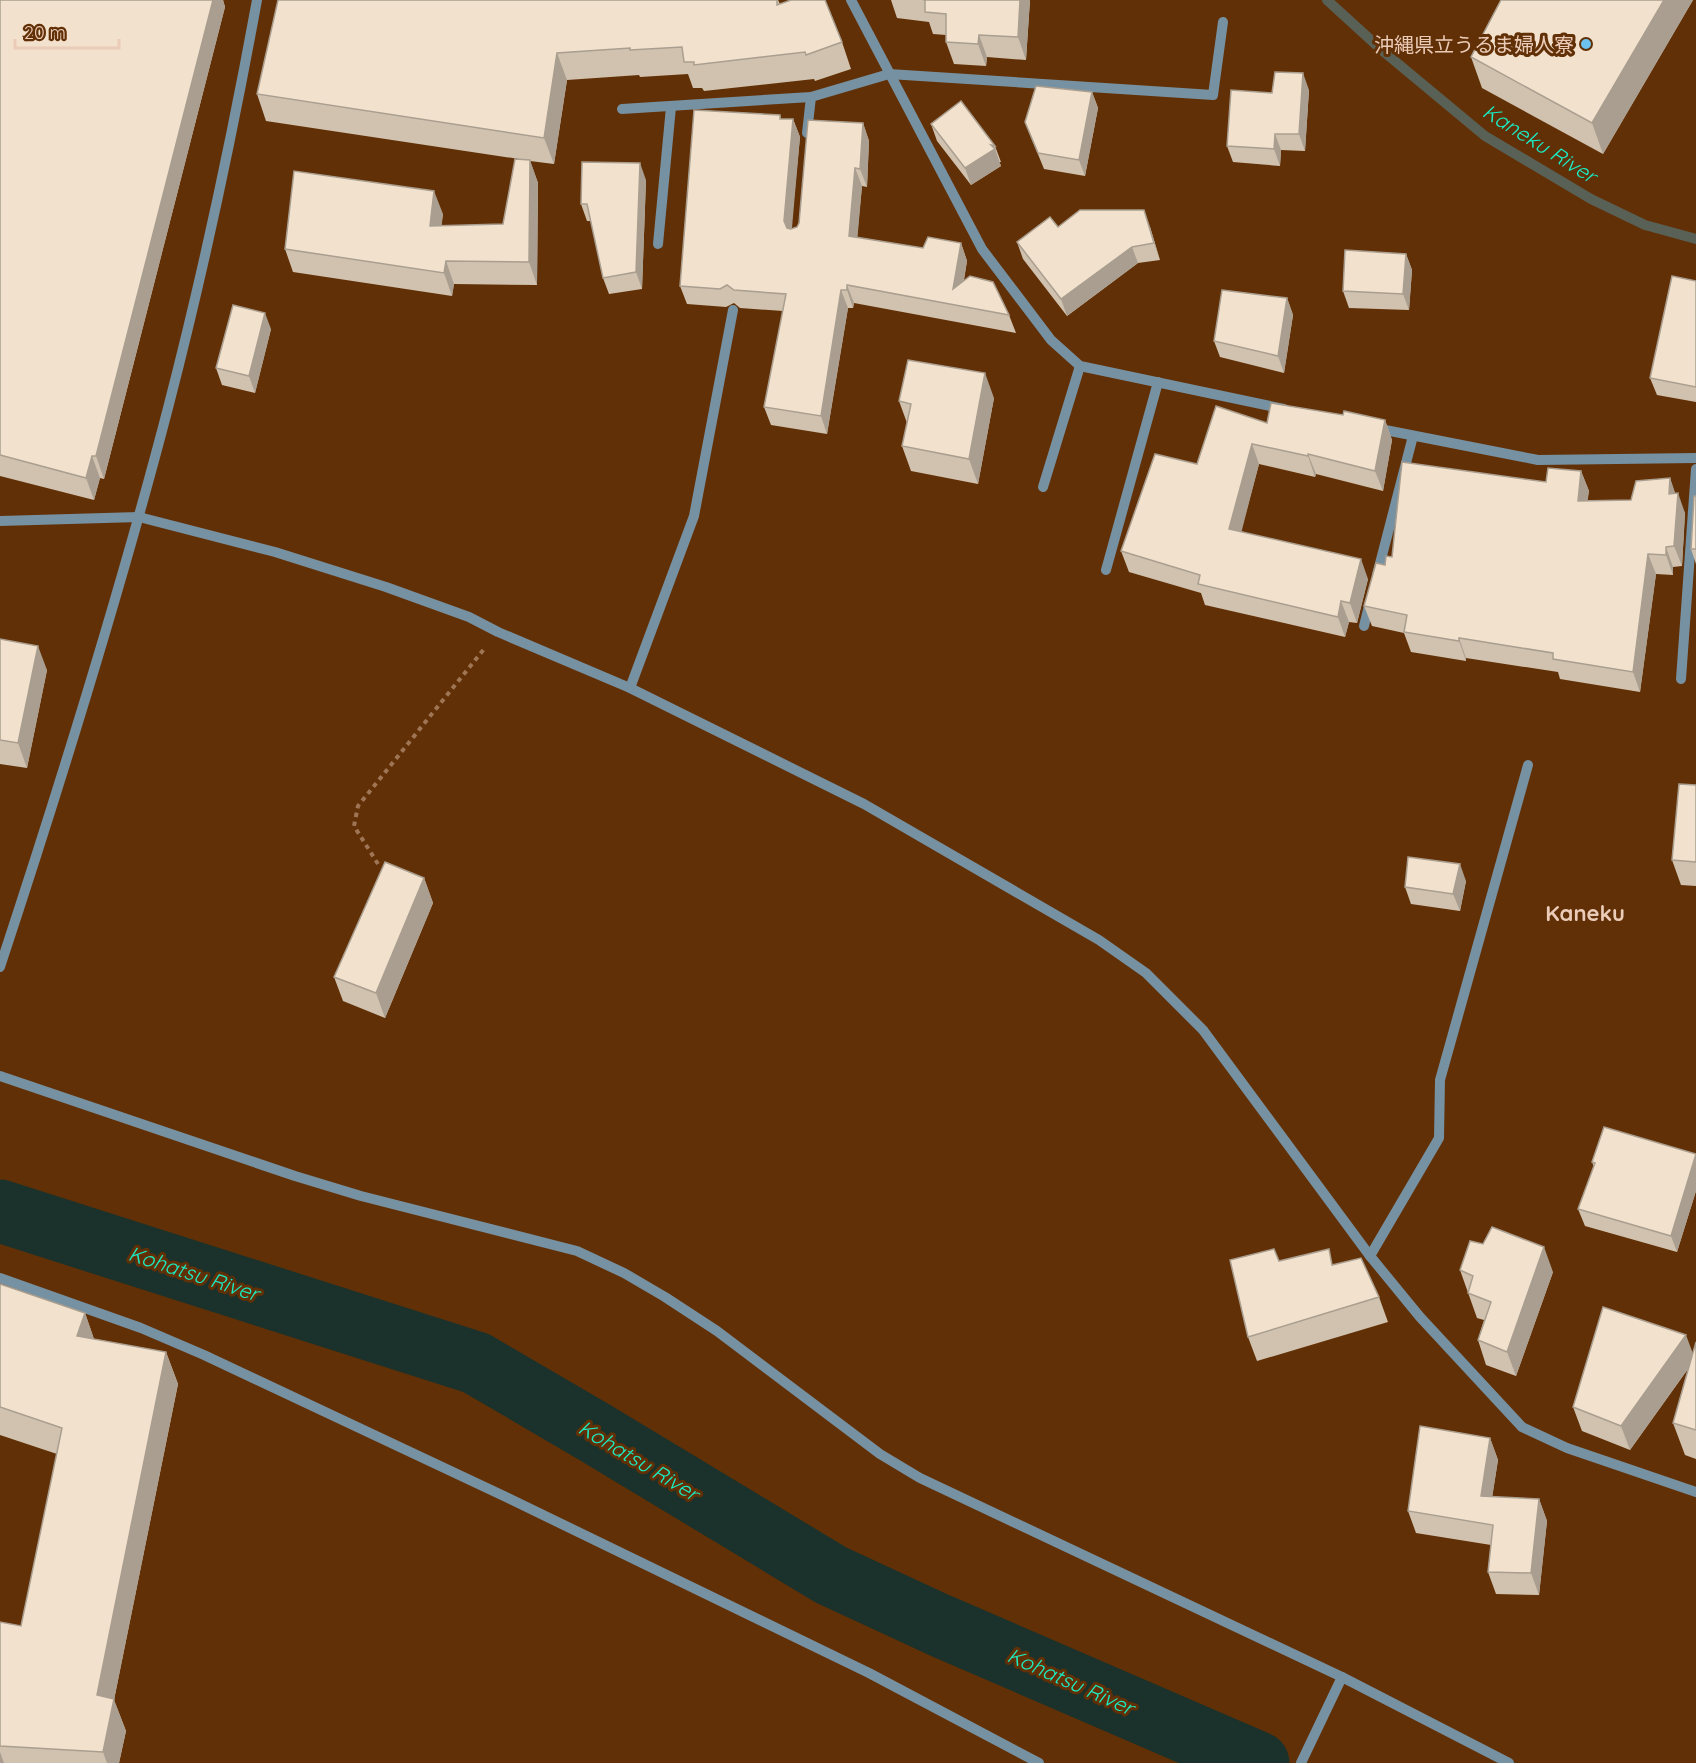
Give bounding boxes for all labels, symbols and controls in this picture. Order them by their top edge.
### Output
scale bar [15,12,118,50]
text: 20 m [24,21,66,44]
place label: 沖縄県立うるま婦人寮 [1374,32,1574,57]
marker: 沖縄県立うるま婦人寮 [1579,37,1593,51]
water label: Kaneku River [1478,98,1604,190]
district label: Kaneku [1545,899,1625,927]
water label: Kohatsu River [125,1240,265,1307]
water label: Kohatsu River [574,1414,706,1508]
water label: Kohatsu River [1004,1642,1141,1722]

